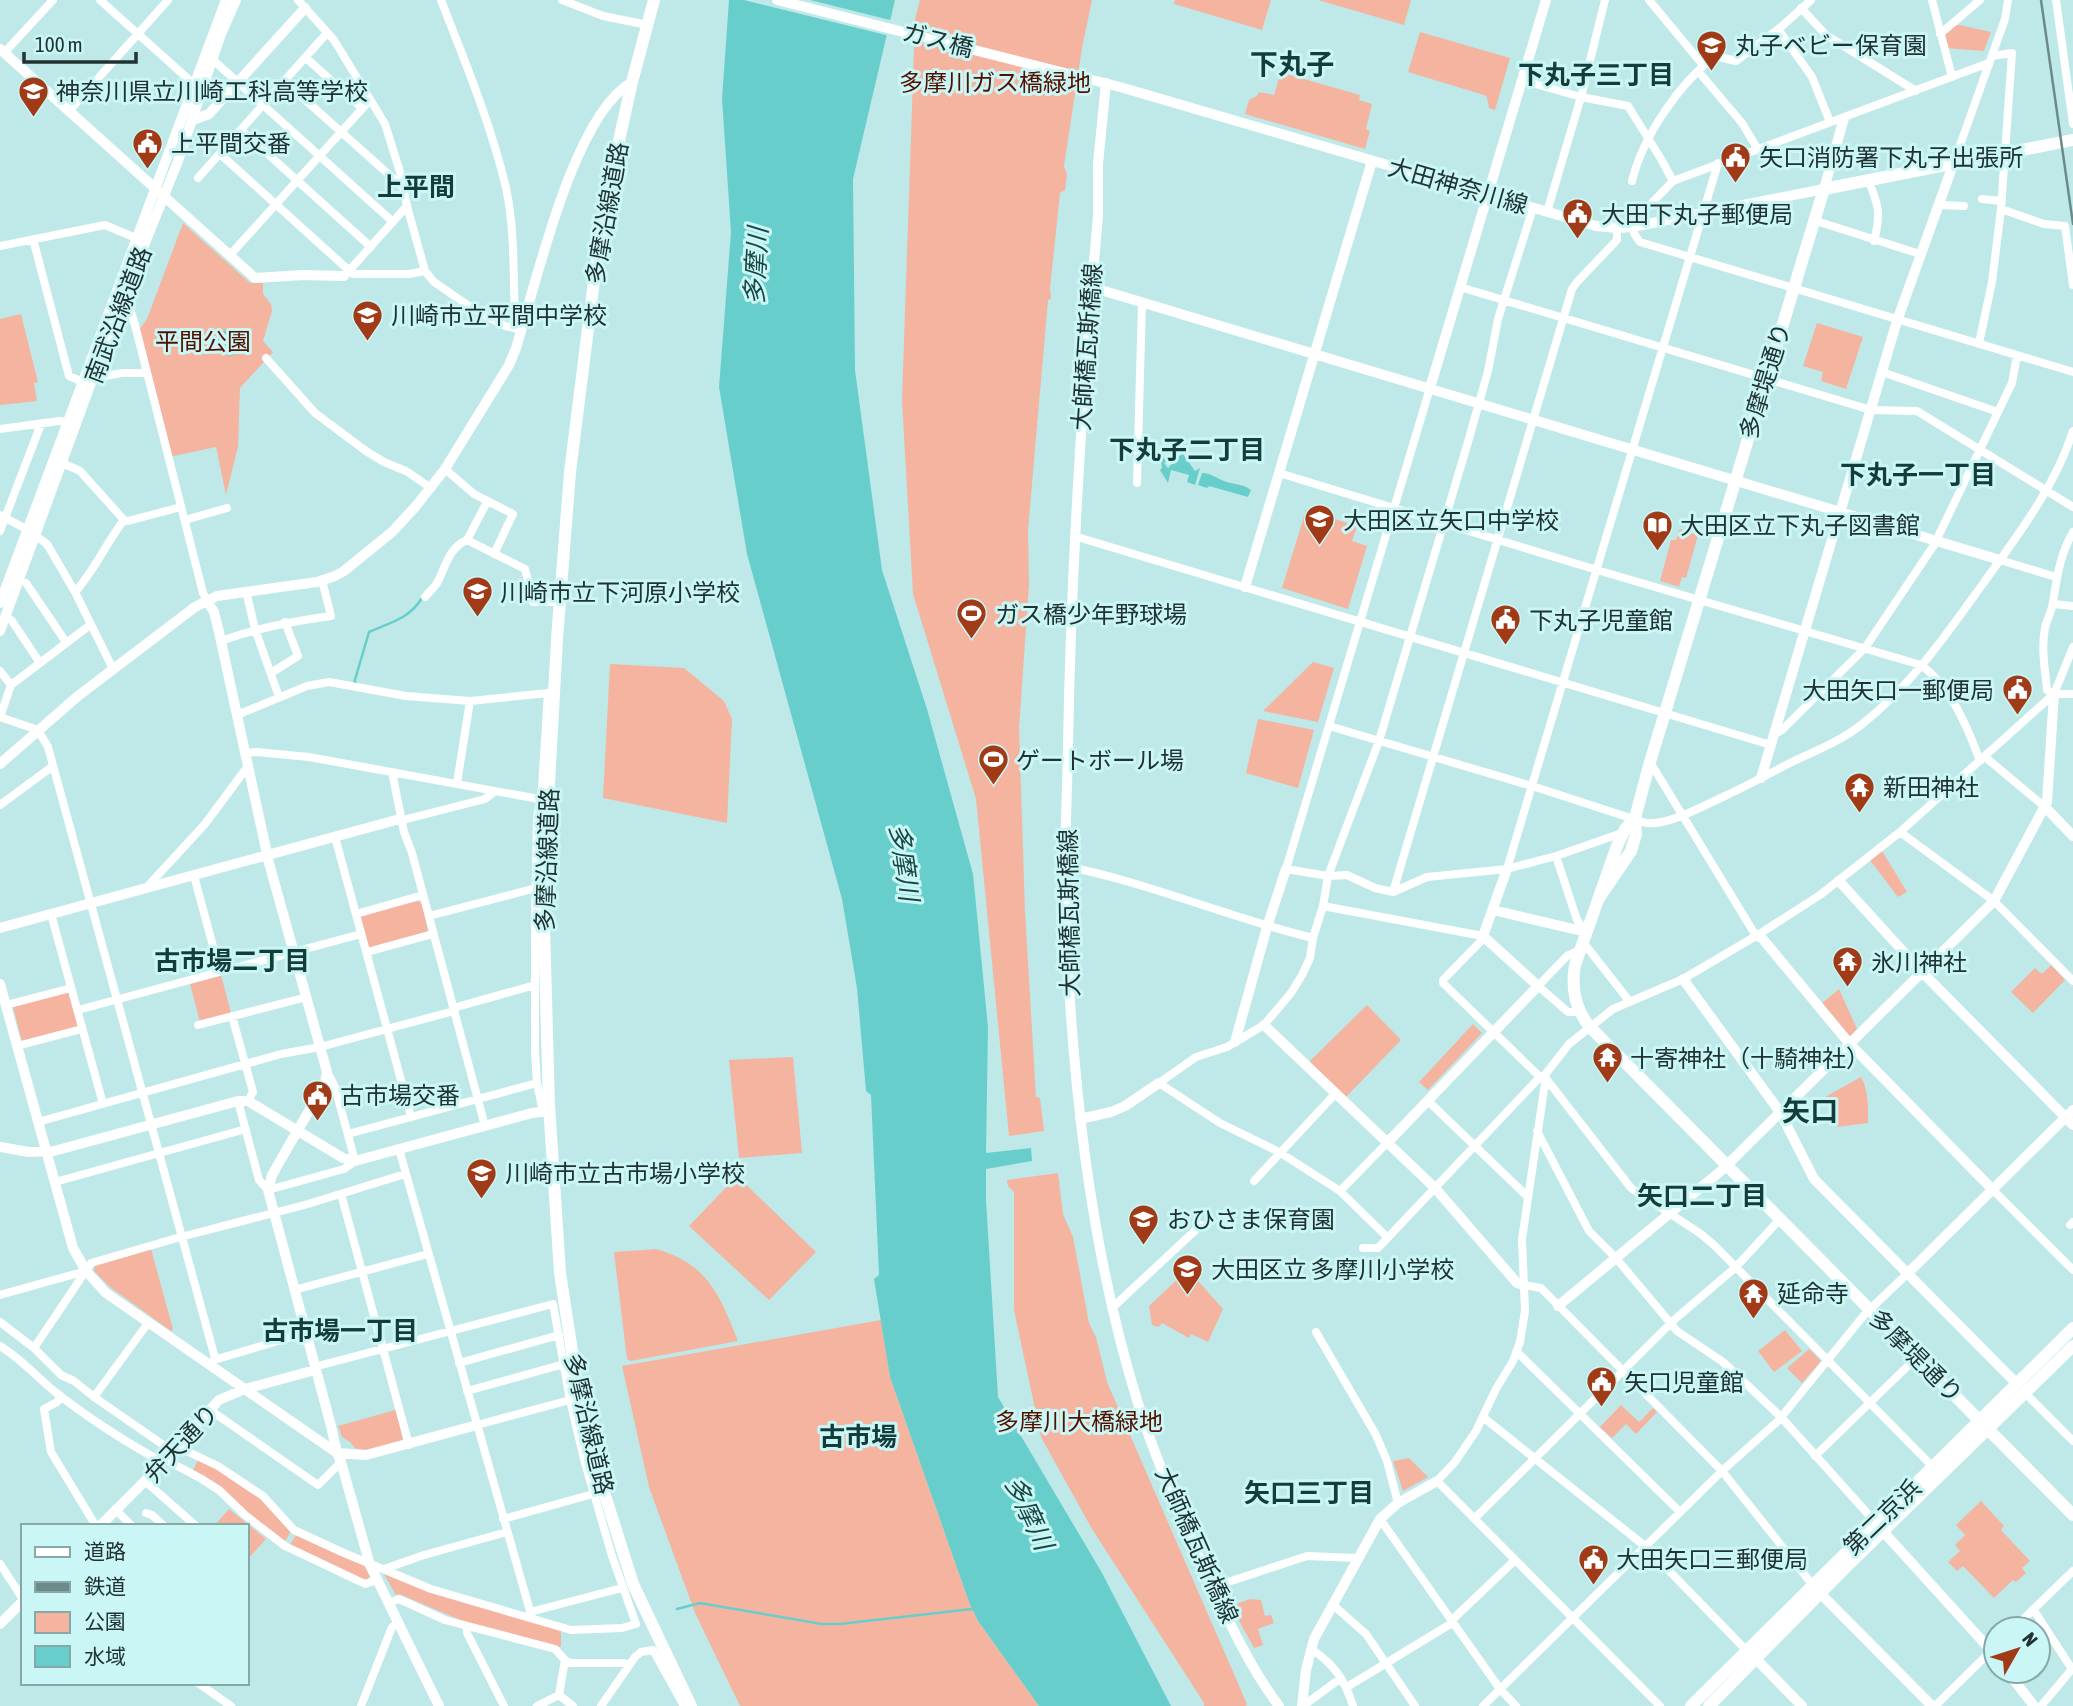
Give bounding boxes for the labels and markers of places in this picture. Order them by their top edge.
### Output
school or university icon: 丸子ベビー保育園 [1695,28,1729,72]
place label: 丸子ベビー保育園 [1735,32,1927,59]
school or university icon: 神奈川県立川崎工科高等学校 [16,74,50,118]
place label: 神奈川県立川崎工科高等学校 [56,78,368,105]
public building icon: 上平間交番 [131,126,165,170]
place label: 上平間交番 [171,130,291,157]
public building icon: 矢口消防署下丸子出張所 [1719,140,1753,184]
place label: 矢口消防署下丸子出張所 [1759,144,2023,171]
public building icon: 大田下丸子郵便局 [1561,197,1595,241]
place label: 大田下丸子郵便局 [1601,201,1793,228]
school or university icon: 川崎市立平間中学校 [351,298,385,342]
place label: 川崎市立平間中学校 [391,302,607,329]
school or university icon: 大田区立矢口中学校 [1303,503,1337,547]
place label: 大田区立矢口中学校 [1343,507,1559,534]
library icon: 大田区立下丸子図書館 [1640,508,1674,552]
place label: 大田区立下丸子図書館 [1680,512,1920,539]
school or university icon: 川崎市立下河原小学校 [460,575,494,619]
place label: 川崎市立下河原小学校 [500,579,740,606]
sports icon: ガス橋少年野球場 [955,597,989,641]
place label: ガス橋少年野球場 [995,601,1187,628]
public building icon: 下丸子児童館 [1489,603,1523,647]
place label: 下丸子児童館 [1529,607,1673,634]
public building icon: 大田矢口一郵便局 [2000,673,2034,717]
place label: 大田矢口一郵便局 [1802,677,1994,704]
sports icon: ゲートボール場 [976,743,1010,787]
place label: ゲートボール場 [1016,747,1184,774]
temple icon: 新田神社 [1843,770,1877,814]
place label: 新田神社 [1883,774,1979,801]
temple icon: 氷川神社 [1831,945,1865,989]
place label: 氷川神社 [1871,949,1967,976]
temple icon: 十寄神社（十騎神社） [1590,1041,1624,1085]
place label: 十寄神社（十騎神社） [1630,1045,1870,1072]
public building icon: 古市場交番 [300,1078,334,1122]
place label: 古市場交番 [340,1082,460,1109]
school or university icon: 川崎市立古市場小学校 [465,1156,499,1200]
place label: 川崎市立古市場小学校 [505,1160,745,1187]
school or university icon: おひさま保育園 [1127,1202,1161,1246]
place label: おひさま保育園 [1167,1206,1335,1233]
school or university icon: 大田区立 多摩川小学校 [1171,1252,1205,1296]
place label: 大田区立 多摩川小学校 [1211,1256,1454,1283]
temple icon: 延命寺 [1737,1276,1771,1320]
place label: 延命寺 [1777,1280,1849,1307]
public building icon: 矢口児童館 [1584,1365,1618,1409]
place label: 矢口児童館 [1624,1369,1744,1396]
public building icon: 大田矢口三郵便局 [1576,1542,1610,1586]
place label: 大田矢口三郵便局 [1616,1546,1808,1573]

